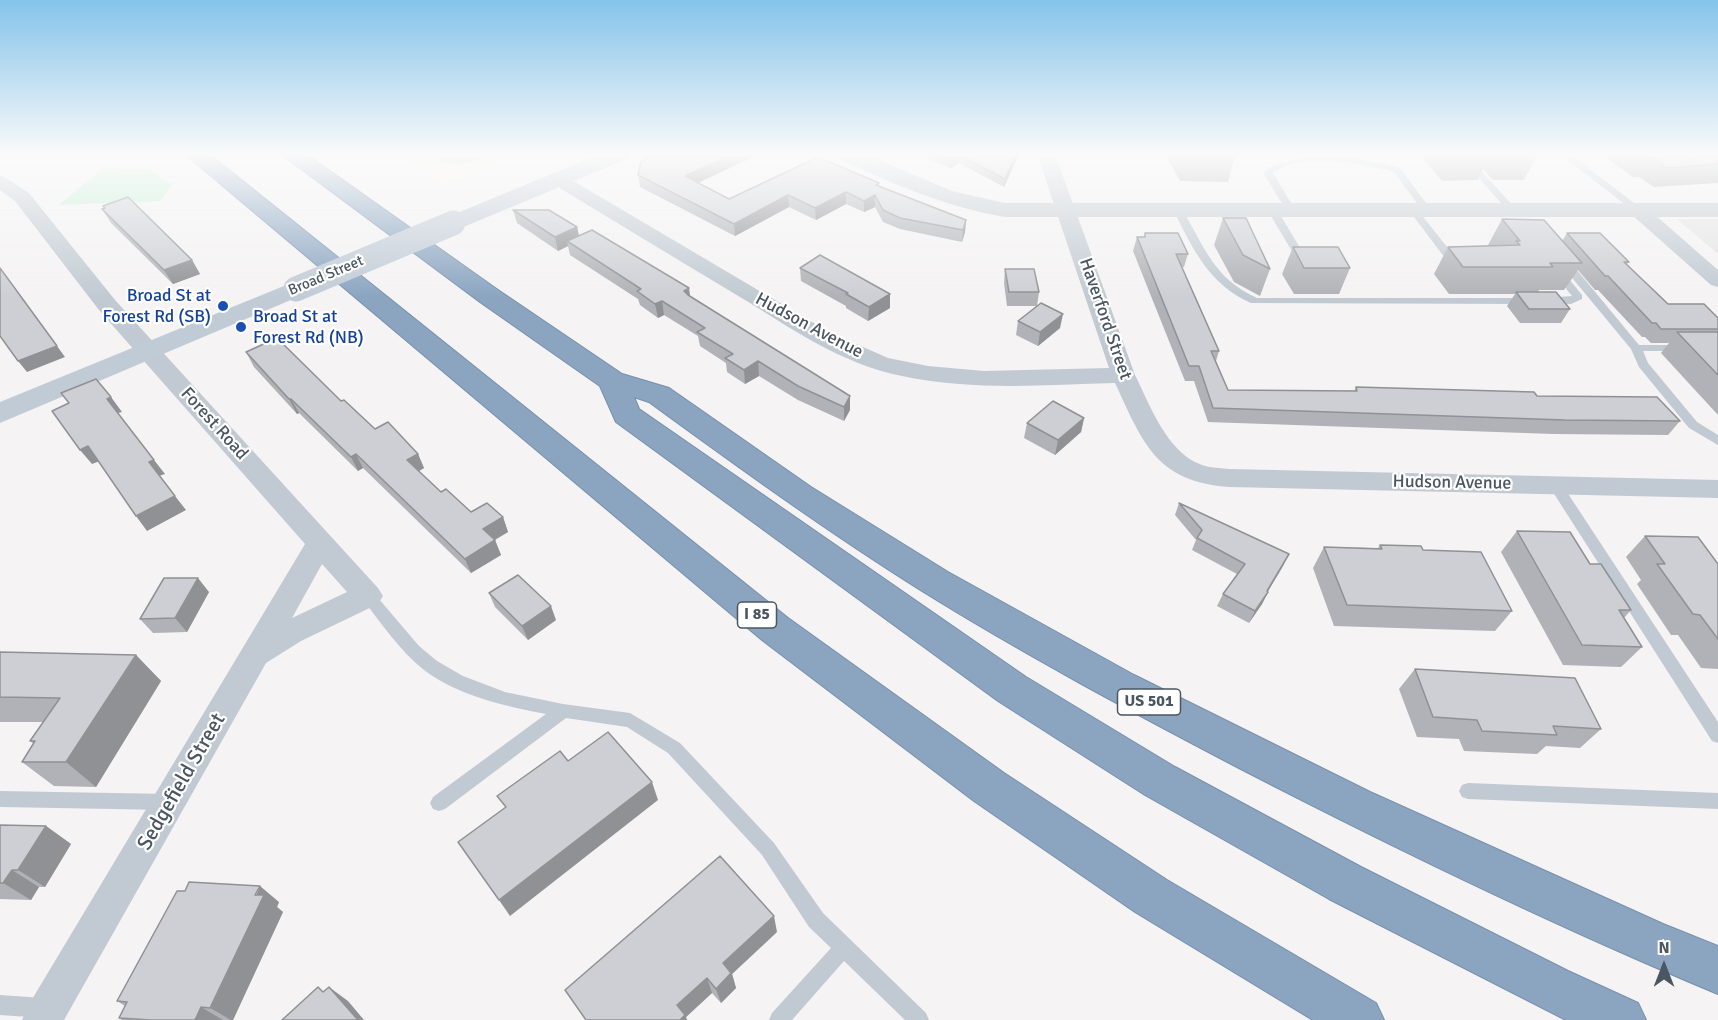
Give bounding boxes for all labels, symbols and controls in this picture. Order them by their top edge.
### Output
street label: Broad Street [286,252,366,300]
street label: Haverford Street [1074,255,1136,383]
place label: Broad St at Forest Rd (SB) [102,285,211,328]
street label: Hudson Avenue [751,289,867,363]
marker: Broad St at Forest Rd (SB) [216,299,230,313]
place label: Broad St at Forest Rd (NB) [253,306,364,348]
marker: Broad St at Forest Rd (NB) [234,320,248,334]
street label: Forest Road [176,383,252,465]
street label: Hudson Avenue [1392,471,1512,495]
road number: I 85 [738,602,777,628]
road number: US 501 [1118,689,1180,715]
street label: Sedgefield Street [133,709,231,855]
north arrow [1634,936,1694,996]
text: N [1658,938,1670,958]

